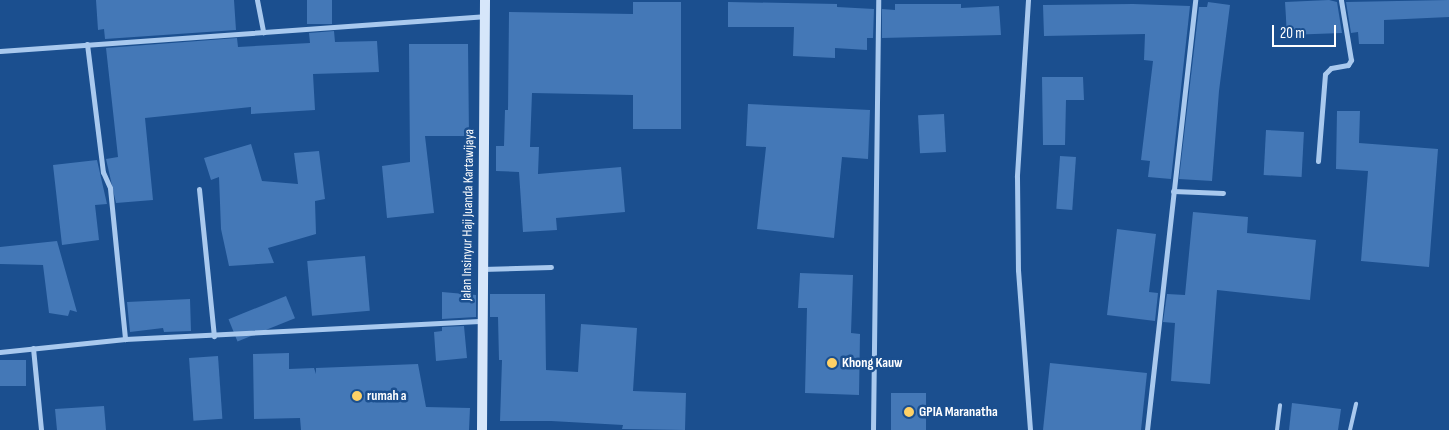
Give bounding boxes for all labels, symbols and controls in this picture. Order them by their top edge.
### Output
scale bar [1274,15,1338,47]
text: 20 m [1280,24,1305,43]
street label: Jalan Insinyur Haji Juanda Kartawijaya [458,129,478,301]
place label: Khong Kauw [842,355,903,371]
marker: Khong Kauw [826,357,838,369]
place label: rumah a [367,388,407,404]
marker: rumah a [351,390,363,402]
place label: GPIA Maranatha [919,404,998,420]
marker: GPIA Maranatha [903,406,915,418]

